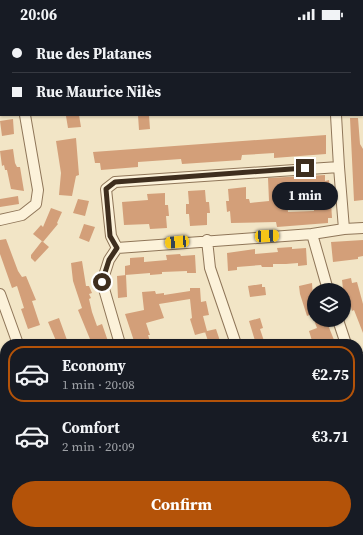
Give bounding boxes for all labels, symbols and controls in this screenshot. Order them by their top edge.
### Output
text: 20:06 [20,4,57,25]
text: Rue des Platanes [36,43,152,64]
text: Rue Maurice Nilès [36,81,161,102]
route end [296,159,314,177]
callout: 1 min [272,182,338,210]
text: 1 min [288,187,322,204]
car [255,229,279,243]
car [165,235,189,249]
route start [93,273,111,291]
map controls [307,283,351,327]
button: layers [307,283,351,327]
text: Economy [62,355,126,376]
icon: car [14,356,50,392]
text: €2.75 [312,364,349,385]
text: 1 min · 20:08 [62,376,135,393]
text: Comfort [62,417,120,438]
icon: car [14,418,50,454]
text: €3.71 [312,426,349,447]
text: 2 min · 20:09 [62,438,135,455]
button: Confirm [12,481,351,527]

